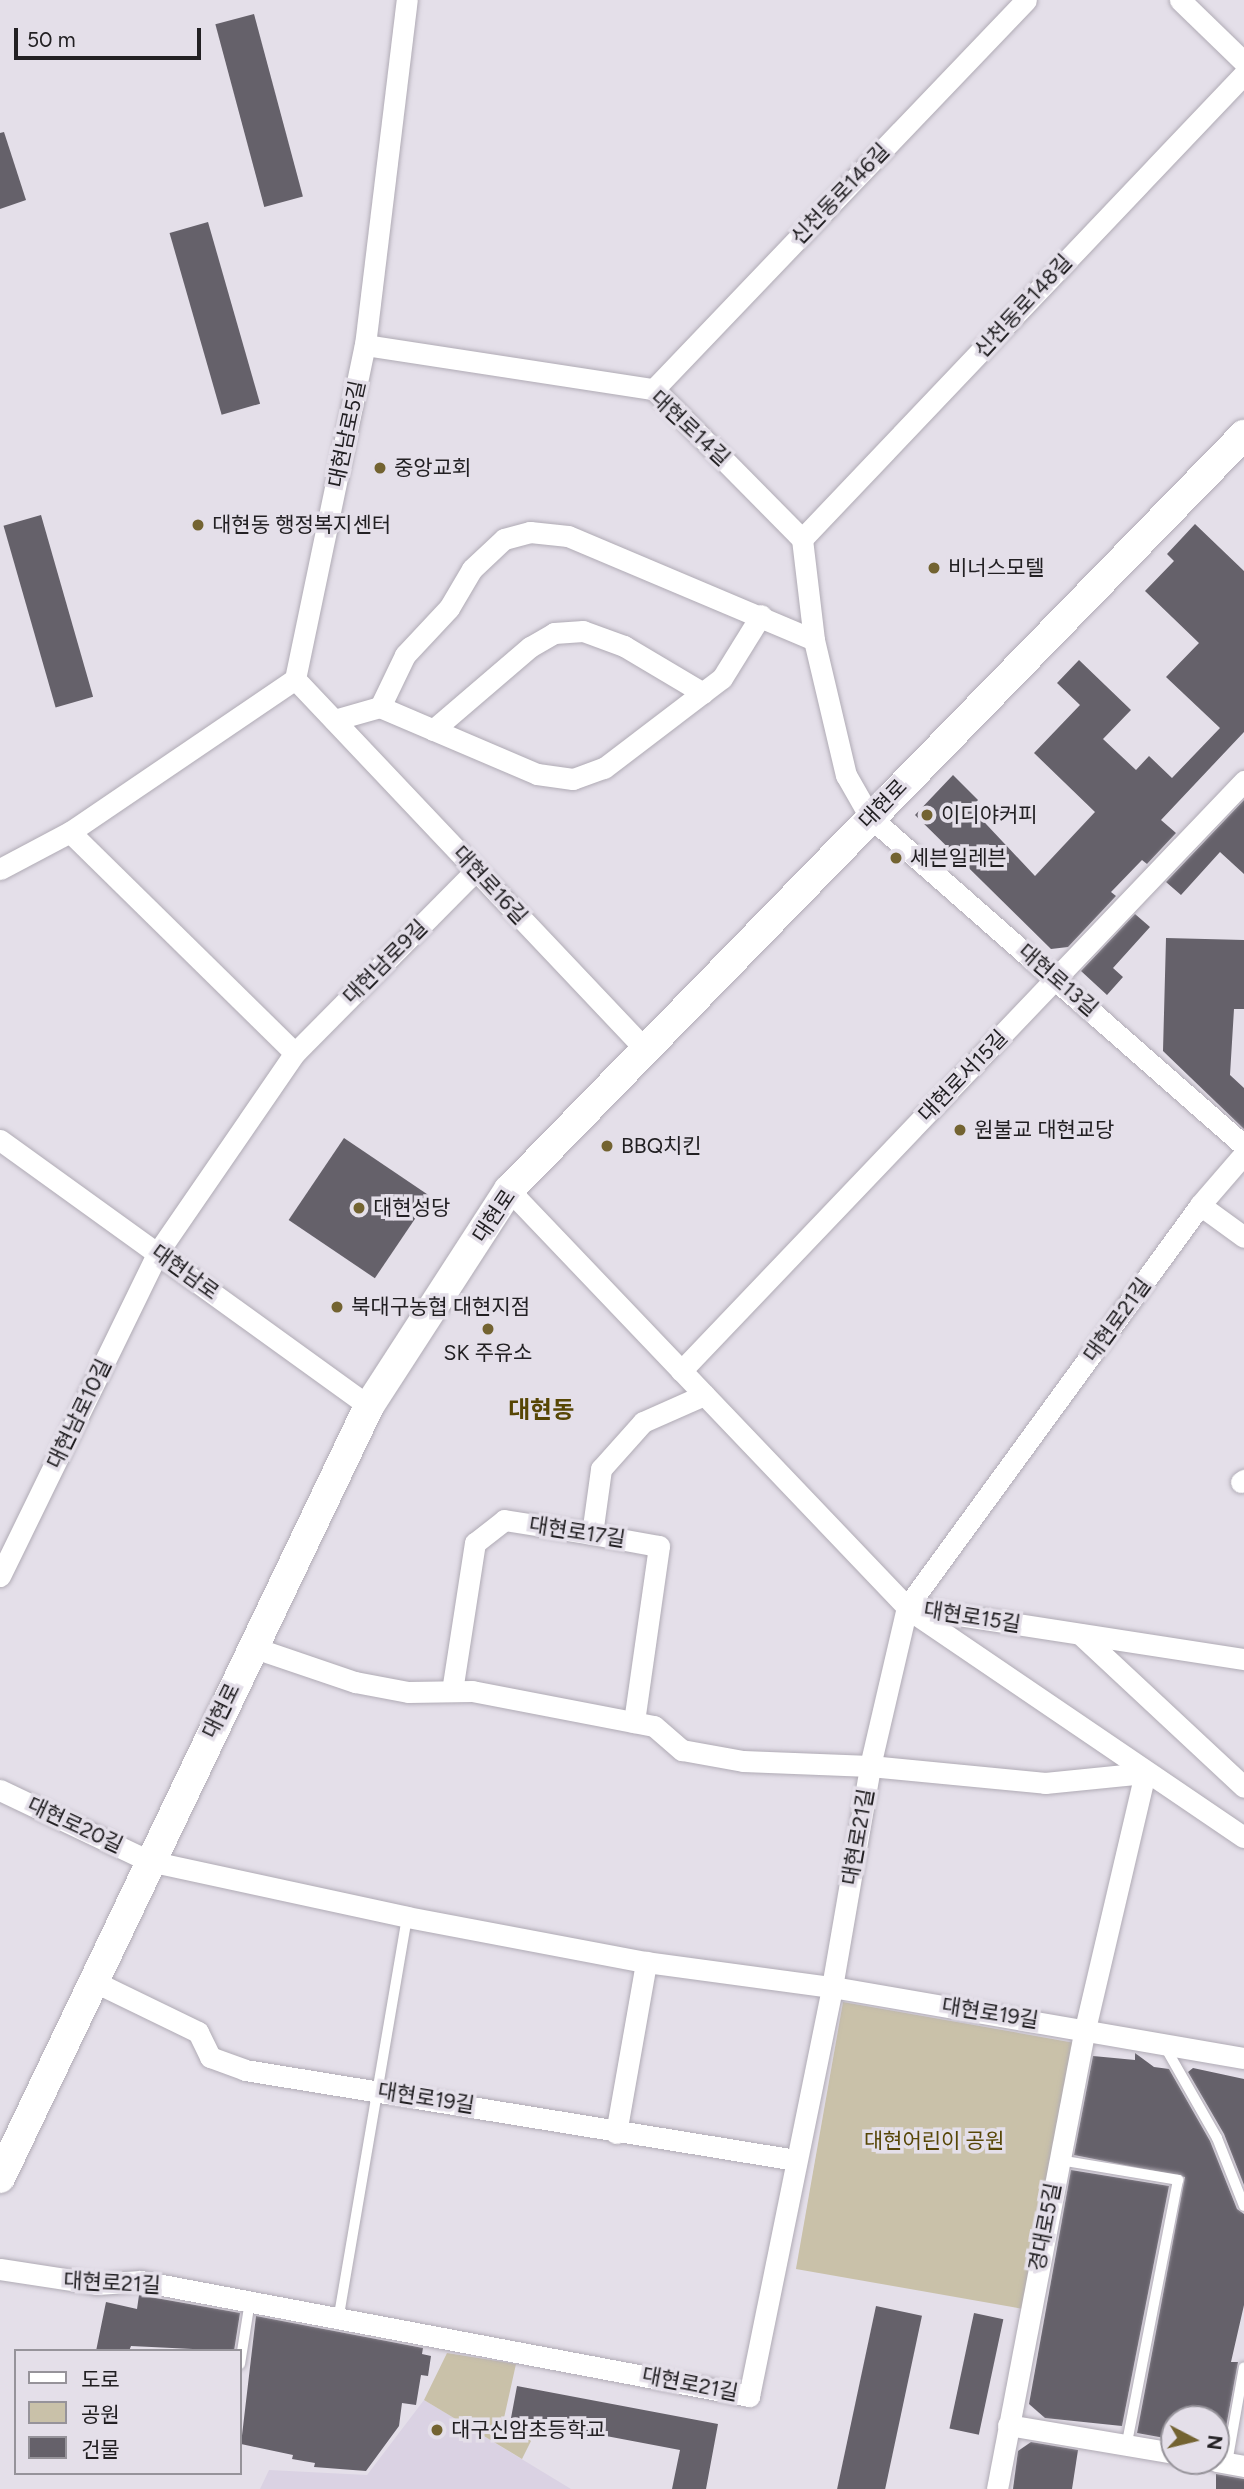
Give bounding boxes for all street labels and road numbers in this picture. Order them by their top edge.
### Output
street label: 신천동로146길 [786,138,894,250]
street label: 신천동로148길 [969,249,1077,363]
street label: 대현남로5길 [323,378,371,490]
street label: 대현로14길 [645,385,735,471]
street label: 대현로 [854,774,912,834]
street label: 대현로16길 [447,841,533,929]
street label: 대현남로9길 [338,915,432,1009]
street label: 대현로13길 [1013,939,1103,1021]
street label: 대현로서15길 [913,1025,1013,1127]
street label: 대현로 [467,1185,521,1247]
street label: 대현남로 [146,1239,224,1305]
street label: 대현로21길 [1078,1273,1156,1367]
street label: 대현남로10길 [42,1355,116,1473]
street label: 대현로17길 [527,1512,627,1552]
street label: 대현로15길 [922,1597,1022,1637]
street label: 대현로 [197,1679,245,1743]
street label: 대현로21길 [837,1787,879,1887]
street label: 대현로20길 [23,1792,127,1858]
street label: 대현로19길 [940,1993,1040,2033]
street label: 대현로19길 [376,2078,476,2118]
street label: 경대로5길 [1024,2181,1066,2273]
street label: 대현로21길 [63,2268,161,2298]
street label: 대현로21길 [640,2362,740,2406]

